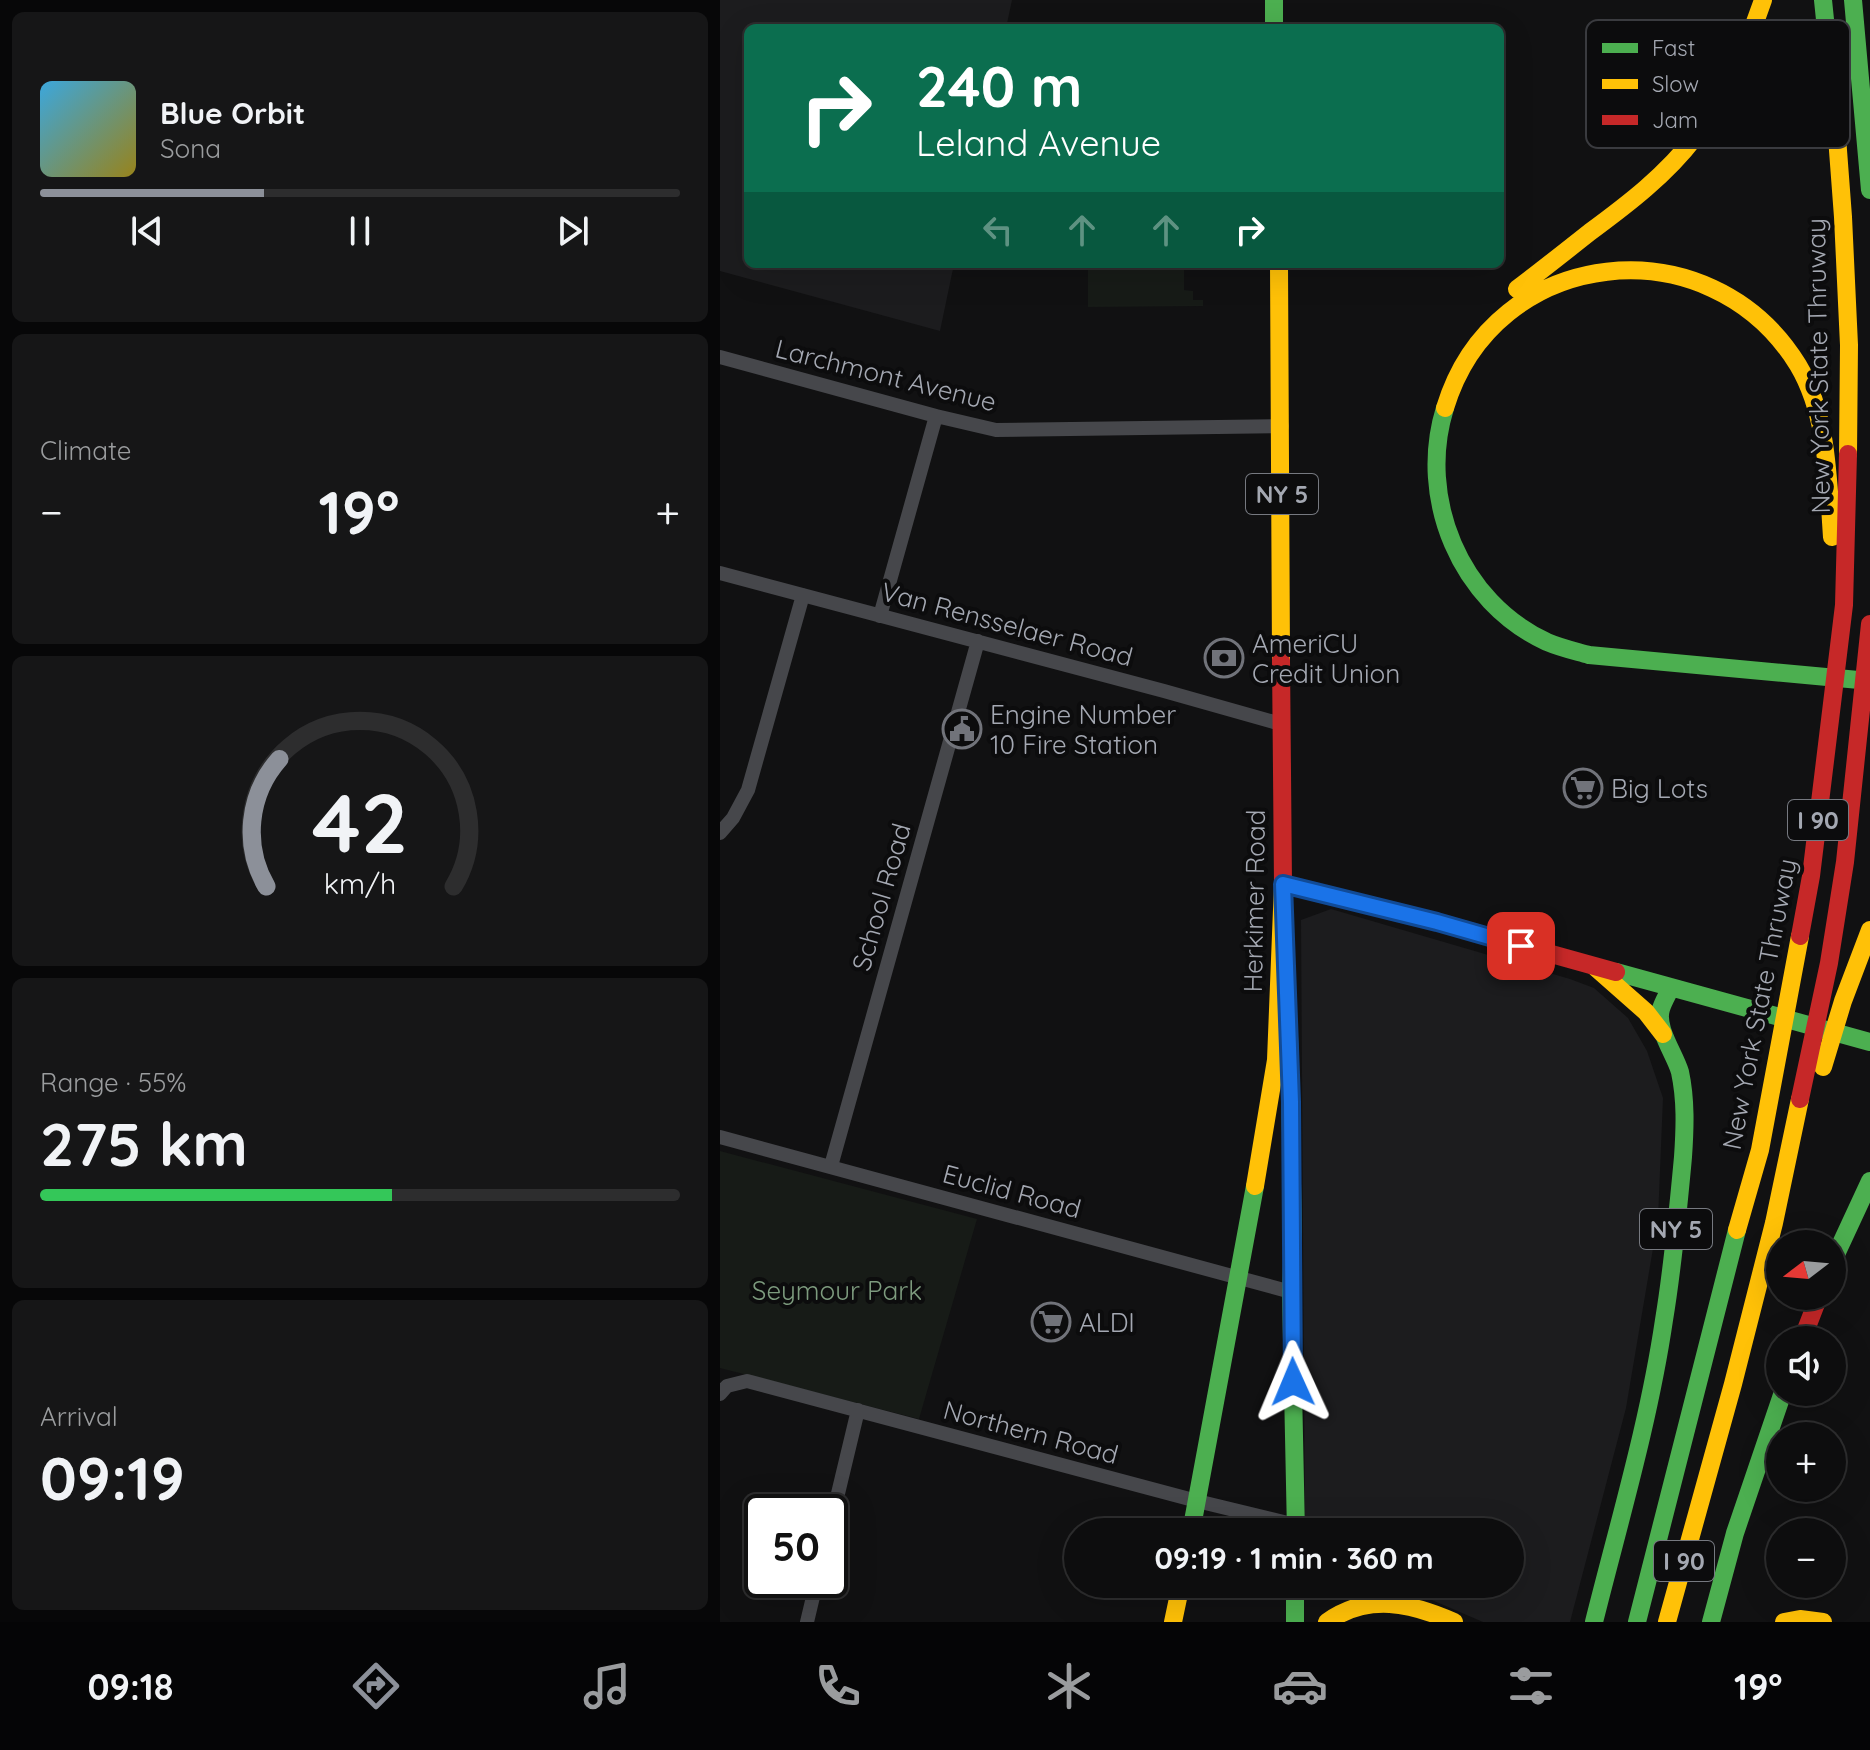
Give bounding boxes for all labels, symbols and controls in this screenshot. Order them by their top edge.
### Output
legend [1586,20,1850,148]
text: Fast [1652,34,1695,62]
text: 240 m [916,51,1083,121]
icon: right [784,56,888,160]
text: Slow [1652,70,1699,98]
text: Blue Orbit [160,94,305,132]
text: Jam [1652,106,1698,134]
text: Leland Avenue [916,120,1161,165]
text: Sona [160,132,221,165]
icon: left [976,208,1020,252]
icon: ahead [1060,208,1104,252]
icon: ahead [1144,208,1188,252]
icon: right [1228,208,1272,252]
icon: previous [125,209,169,253]
icon: pause [338,209,382,253]
icon: next [551,209,595,253]
street label: New York State Thruway [1799,218,1837,514]
street label: Larchmont Avenue [772,332,1000,418]
text: Climate [40,434,131,467]
text: 19° [319,474,400,549]
road number: NY 5 [1246,474,1318,514]
text: − [40,484,63,539]
text: + [655,484,680,539]
street label: Van Rensselaer Road [878,575,1136,673]
place label: AmeriCU Credit Union [1252,627,1400,690]
bank icon: AmeriCU Credit Union [1203,637,1245,679]
place label: Engine Number 10 Fire Station [990,698,1176,761]
public building icon: Engine Number 10 Fire Station [941,708,983,750]
supermarket icon: Big Lots [1562,767,1604,809]
text: 42 [312,770,408,874]
place label: Big Lots [1611,772,1708,805]
road number: I 90 [1788,800,1848,840]
street label: Herkimer Road [1236,809,1272,993]
street label: School Road [844,819,918,975]
street label: New York State Thruway [1715,856,1803,1152]
text: km/h [324,865,396,901]
pin [1487,912,1555,980]
icon: arrive [1499,924,1543,968]
text: Range · 55% [40,1066,186,1099]
text: 275 km [40,1106,248,1181]
street label: Euclid Road [939,1157,1085,1225]
road number: NY 5 [1640,1209,1712,1249]
north arrow [1766,1230,1846,1310]
map controls [1766,1230,1846,1598]
park label: Seymour Park [752,1274,922,1307]
supermarket icon: ALDI [1030,1301,1072,1343]
place label: ALDI [1079,1306,1135,1339]
button: sound [1766,1326,1846,1406]
position arrow [1251,1340,1335,1424]
street label: Northern Road [940,1393,1122,1471]
text: Arrival [40,1400,118,1433]
button: + [1766,1422,1846,1502]
text: 09:19 [40,1440,185,1515]
speed limit sign: 50 [744,1494,848,1598]
button: − [1766,1518,1846,1598]
text: 09:19 · 1 min · 360 m [1154,1539,1434,1577]
road number: I 90 [1654,1541,1714,1581]
icon: directions [348,1658,404,1714]
icon: music [579,1658,635,1714]
icon: phone [810,1658,866,1714]
icon: climate [1041,1658,1097,1714]
icon: car [1272,1658,1328,1714]
icon: filters [1503,1658,1559,1714]
text: 09:18 [87,1664,174,1709]
text: 19° [1734,1664,1783,1709]

